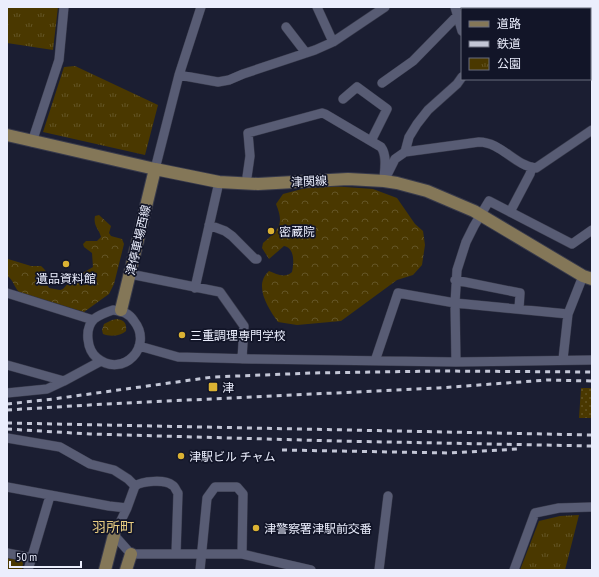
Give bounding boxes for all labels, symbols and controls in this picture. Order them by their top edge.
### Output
legend [461,8,591,80]
text: 道路 [497,16,521,31]
text: 鉄道 [497,36,521,51]
text: 公園 [497,56,521,71]
street label: 津関線 [291,173,327,189]
street label: 津停車場西線 [123,203,153,277]
place label: 密蔵院 [279,224,315,239]
marker: 密蔵院 [266,226,276,236]
marker: 遺品資料館 [61,259,71,269]
place label: 遺品資料館 [36,271,96,286]
place label: 三重調理専門学校 [190,328,286,343]
marker: 三重調理専門学校 [177,330,187,340]
place label: 津 [222,380,234,395]
marker: 津 [207,381,219,393]
place label: 津駅ビル チャム [189,449,275,464]
marker: 津駅ビル チャム [176,451,186,461]
district label: 羽所町 [92,518,134,536]
place label: 津警察署津駅前交番 [264,521,372,536]
marker: 津警察署津駅前交番 [251,523,261,533]
scale bar [10,543,81,569]
text: 50 m [16,549,37,564]

